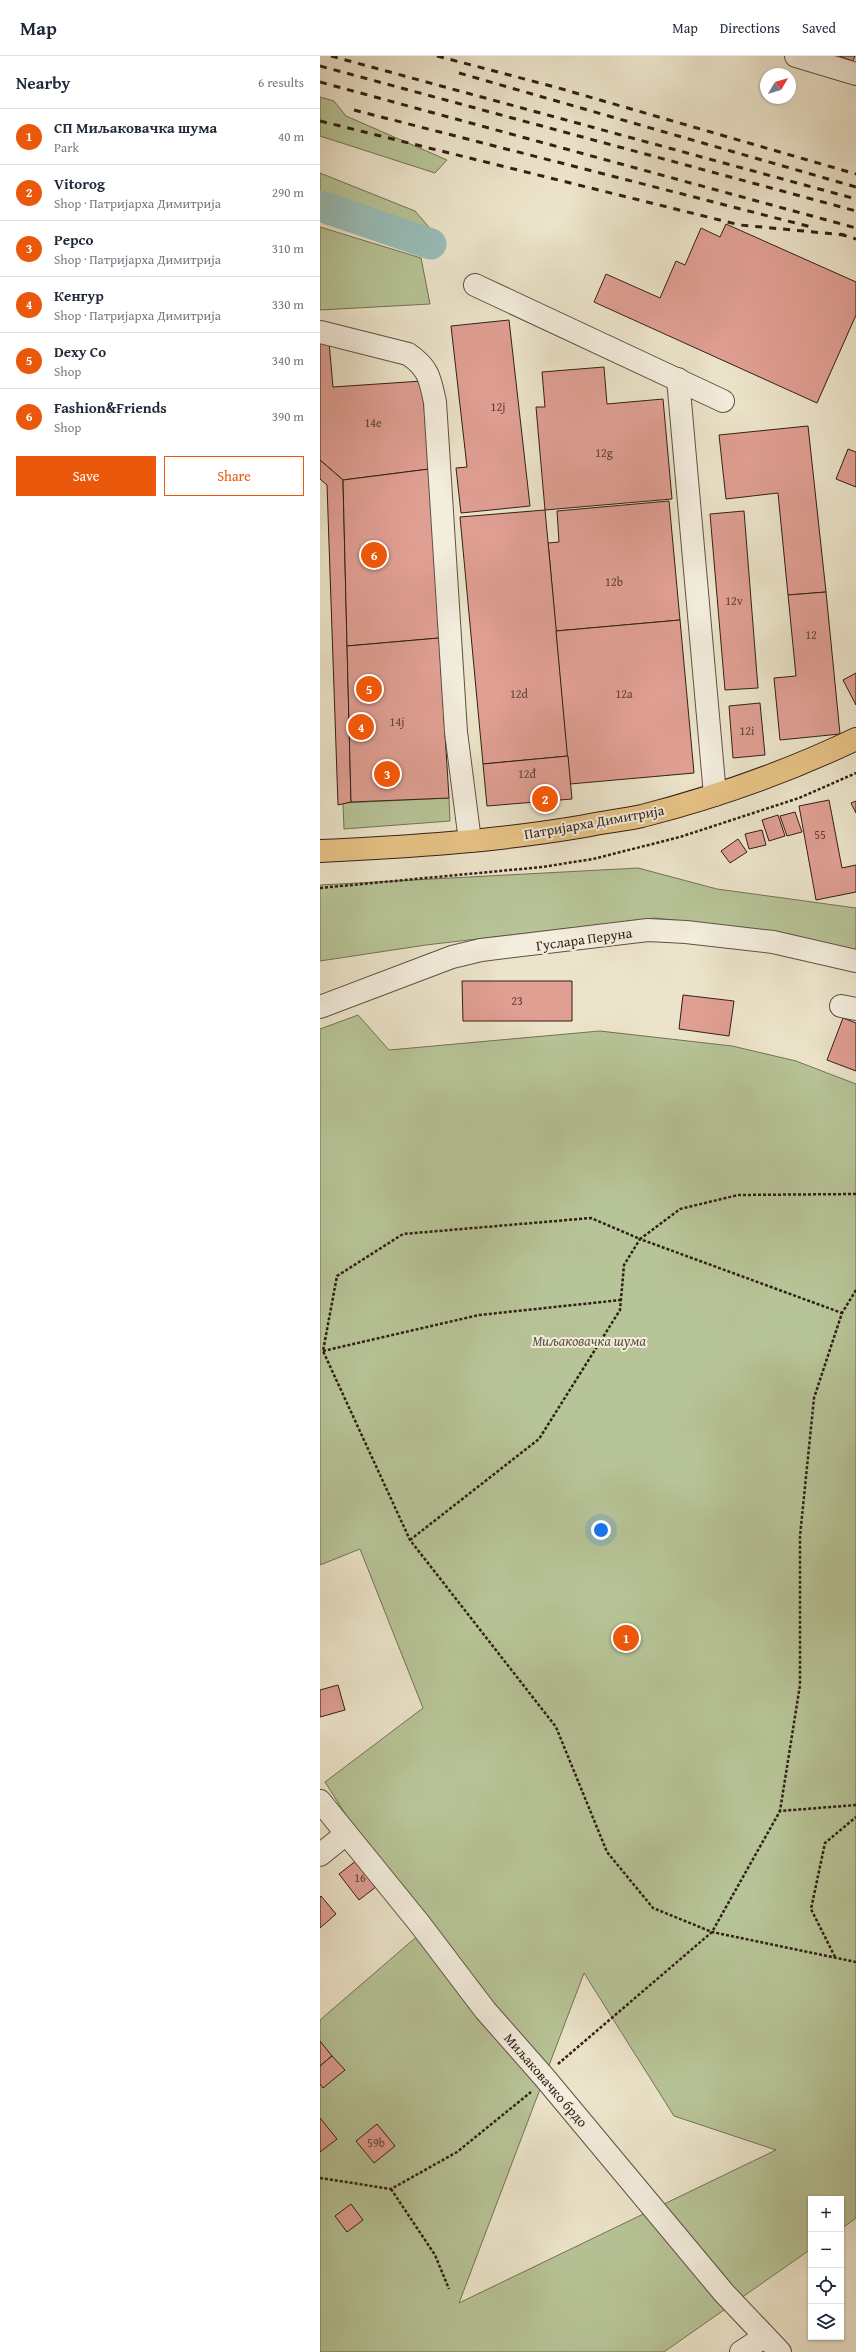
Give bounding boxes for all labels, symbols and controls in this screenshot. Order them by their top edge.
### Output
text: Map [20,14,57,42]
text: Map [672,18,698,38]
text: Directions [720,18,780,38]
text: Saved [802,18,836,38]
north arrow [760,68,796,104]
text: Nearby [16,70,70,95]
text: 6 results [258,73,304,92]
text: СП Миљаковачка шума [54,117,217,138]
text: 1 [26,127,32,146]
text: 40 m [278,127,304,146]
text: Park [54,138,79,157]
text: Vitorog [54,173,105,194]
text: 2 [26,183,32,202]
text: 290 m [272,183,304,202]
text: Shop · Патријарха Димитрија [54,194,221,213]
text: Pepco [54,229,94,250]
text: 3 [26,239,32,258]
text: 310 m [272,239,304,258]
text: Shop · Патријарха Димитрија [54,250,221,269]
text: Кенгур [54,285,104,306]
text: 4 [26,295,32,314]
text: 330 m [272,295,304,314]
text: Shop · Патријарха Димитрија [54,306,221,325]
text: Dexy Co [54,341,106,362]
text: 5 [26,351,32,370]
text: 340 m [272,351,304,370]
text: Shop [54,362,81,381]
text: Fashion&Friends [54,397,167,418]
house number: 12j [491,398,505,415]
text: 6 [26,407,32,426]
text: 390 m [272,407,304,426]
house number: 14e [364,414,382,431]
text: Shop [54,418,81,437]
house number: 12g [595,444,613,461]
button: Save [16,456,156,496]
button: Share [164,456,304,496]
pin: 6 [361,540,387,570]
house number: 12b [605,573,623,590]
house number: 12v [725,592,743,609]
house number: 12 [805,626,817,643]
pin: 5 [356,674,382,704]
house number: 12d [510,685,529,702]
house number: 12a [615,685,633,702]
pin: 4 [348,712,374,742]
house number: 14j [390,713,404,730]
house number: 12i [740,722,755,739]
pin: 3 [374,759,400,789]
house number: 12đ [518,765,537,782]
pin: 2 [532,784,558,814]
street label: Патријарха Димитрија [522,800,666,844]
house number: 55 [814,826,826,843]
street label: Гуслара Перуна [535,922,634,956]
house number: 23 [511,992,523,1009]
park label: Миљаковачка шума [532,1331,646,1351]
your location [591,1520,611,1540]
pin: 1 [613,1623,639,1653]
house number: 16 [354,1869,366,1886]
street label: Миљаковачко брдо [499,2029,593,2131]
house number: 59b [367,2134,385,2151]
map controls [808,2196,844,2340]
button: + [808,2196,844,2232]
button: − [808,2232,844,2268]
button: locate [808,2268,844,2304]
button: layers [808,2304,844,2340]

